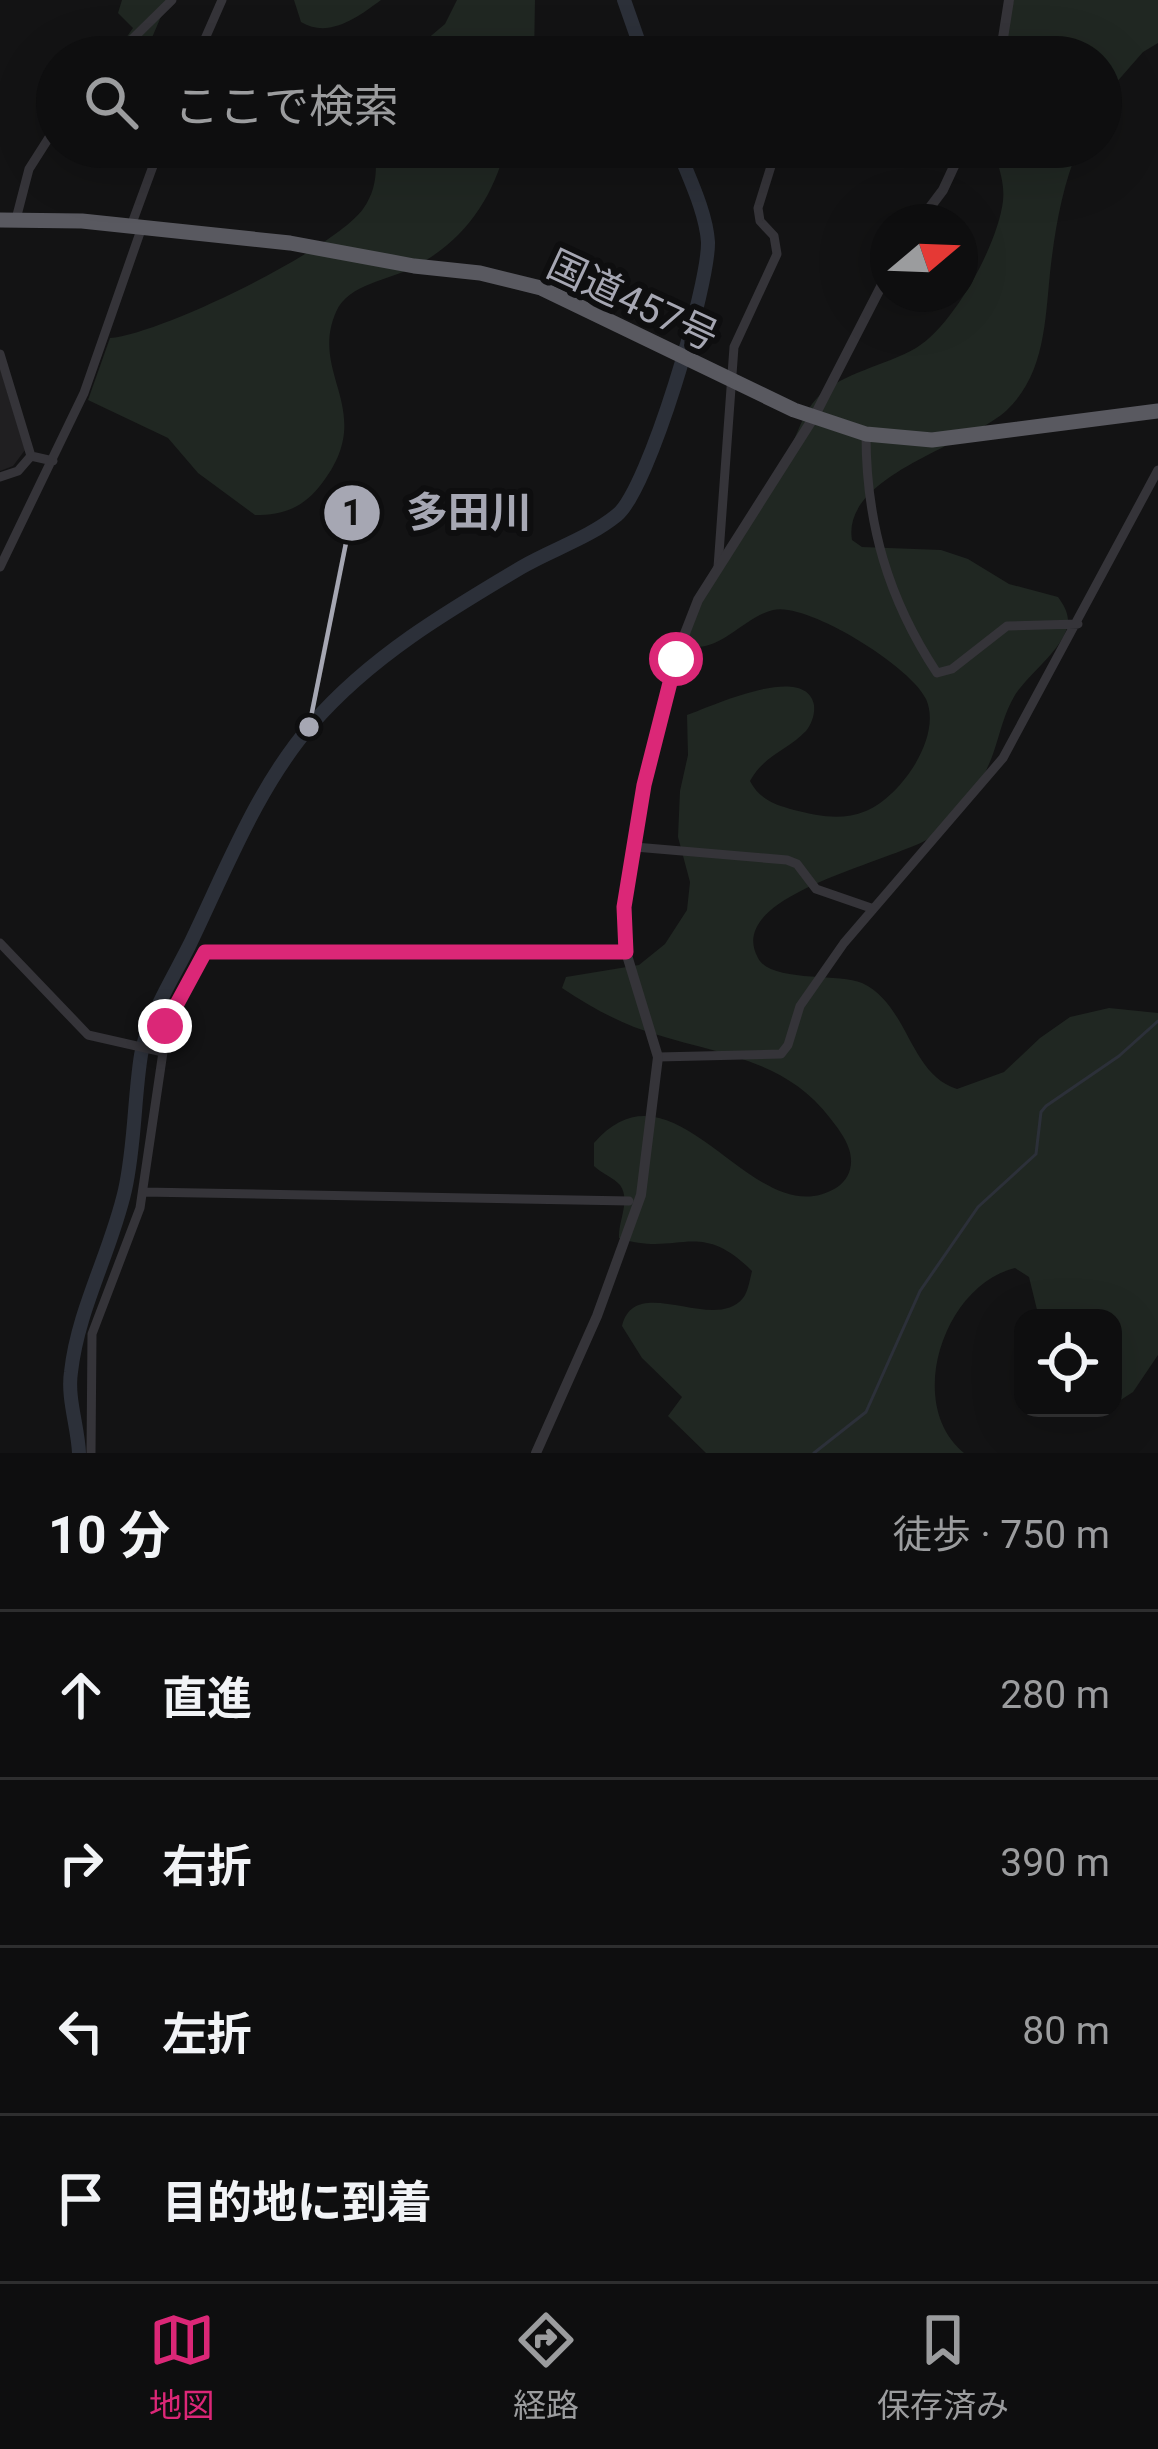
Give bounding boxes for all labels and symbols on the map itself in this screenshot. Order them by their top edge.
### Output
north arrow [870,204,978,312]
street label: 国道457号 [540,241,725,360]
callout: 多田川 [322,474,556,552]
text: 多田川 [406,488,532,537]
text: 1 [342,492,362,534]
route start [649,632,703,686]
route end [138,999,192,1053]

